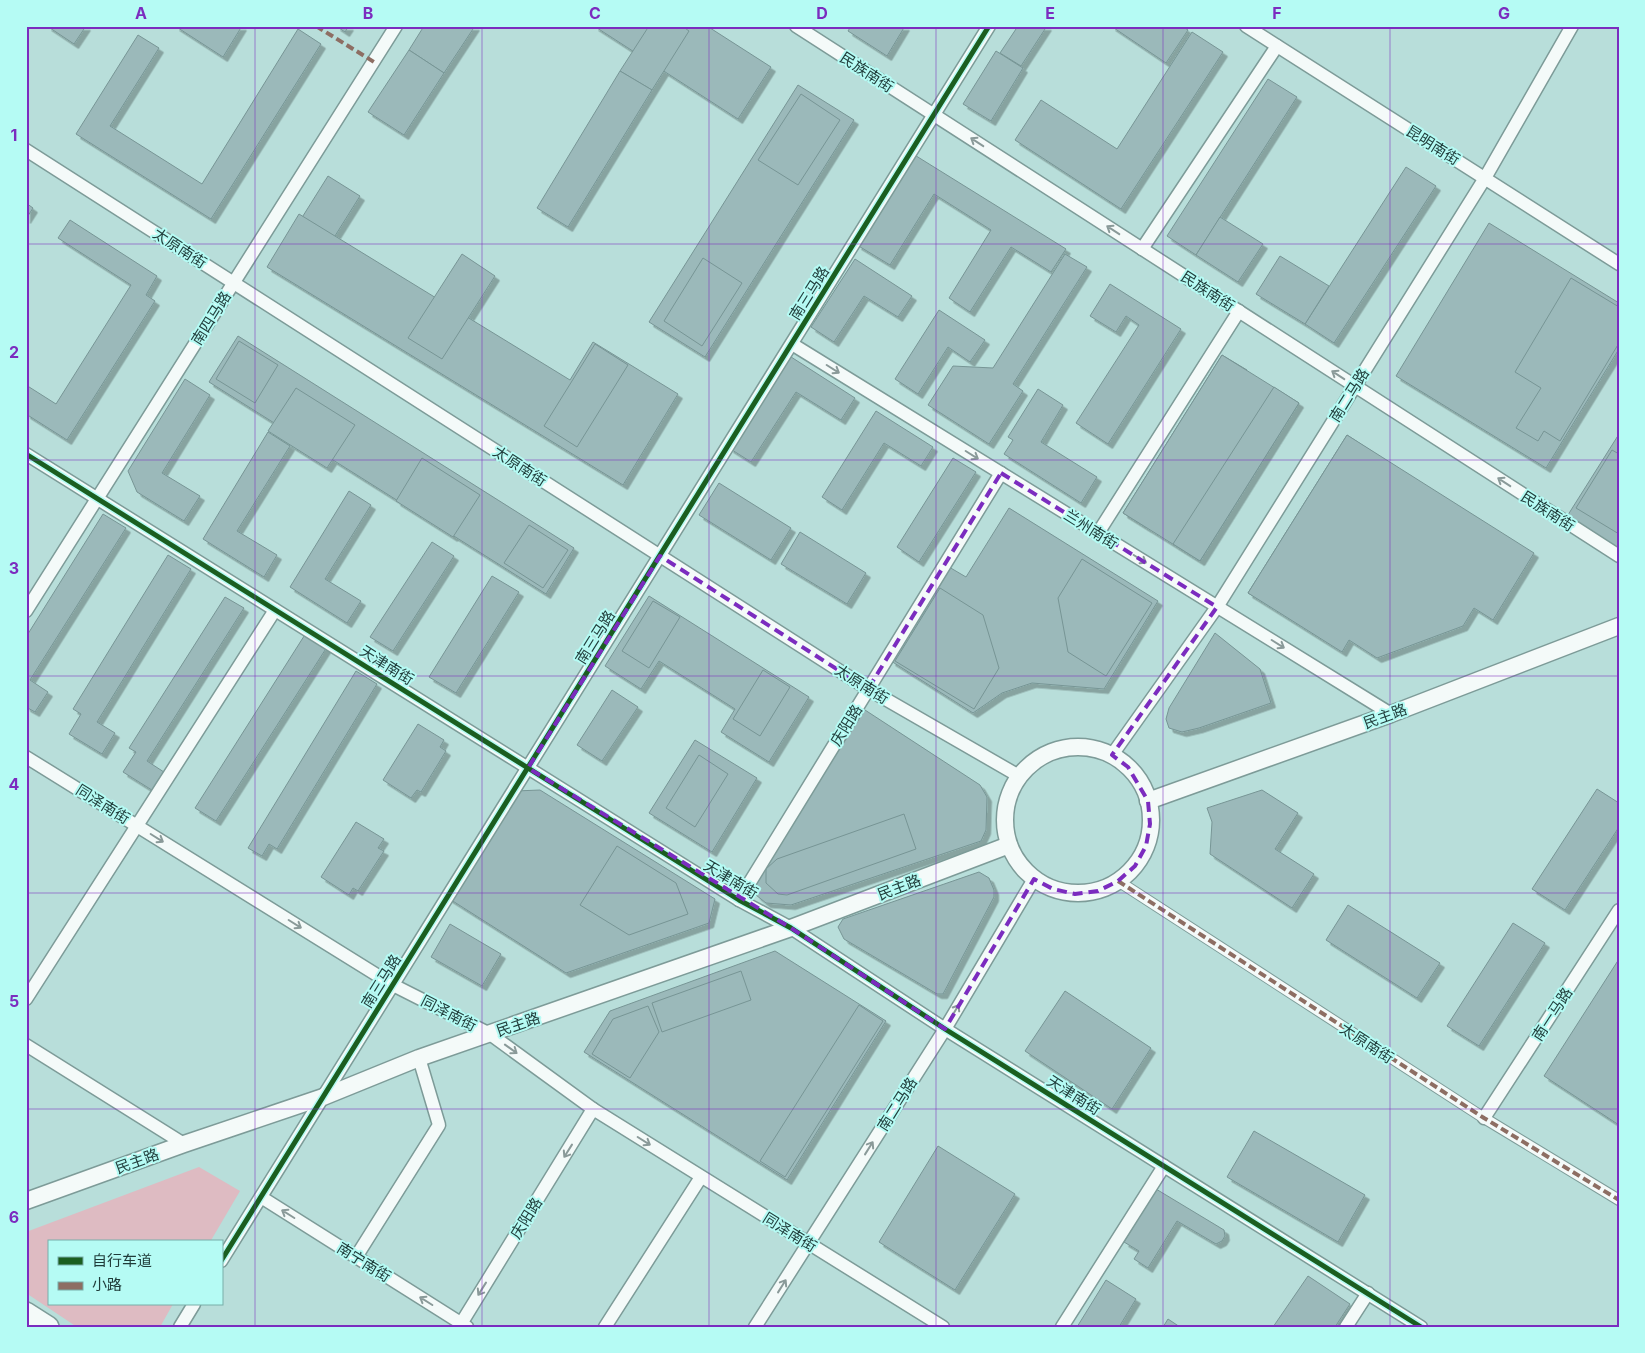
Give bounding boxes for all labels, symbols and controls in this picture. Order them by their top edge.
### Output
text: A [135,3,147,23]
text: B [363,3,373,23]
text: C [589,3,601,23]
text: D [816,3,828,23]
text: E [1045,3,1055,23]
text: F [1272,3,1282,23]
text: G [1498,3,1510,23]
street label: 民族南街 [837,48,897,96]
street label: 昆明南街 [1403,121,1463,169]
text: 1 [11,125,17,145]
one-way arrow [970,137,984,147]
street label: 太原南街 [150,224,210,272]
one-way arrow [1107,225,1121,235]
street label: 南三马路 [785,263,833,323]
street label: 民族南街 [1178,267,1238,315]
street label: 南四马路 [187,288,235,348]
text: 2 [9,342,19,362]
one-way arrow [826,365,840,375]
street label: 南二马路 [1325,365,1373,425]
one-way arrow [1332,370,1346,380]
street label: 太原南街 [490,442,550,490]
one-way arrow [964,450,978,460]
one-way arrow [1498,477,1512,487]
street label: 民族南街 [1518,487,1578,535]
street label: 兰州南街 [1061,505,1121,553]
one-way arrow [1132,554,1146,564]
text: 3 [9,558,19,578]
street label: 南三马路 [571,607,619,667]
one-way arrow [1270,640,1284,650]
street label: 天津南街 [357,641,417,689]
street label: 太原南街 [832,660,892,708]
street label: 民主路 [1361,699,1409,733]
street label: 庆阳路 [826,701,866,749]
text: 4 [9,774,20,794]
street label: 同泽南街 [73,780,133,828]
one-way arrow [149,833,163,843]
street label: 天津南街 [700,855,762,903]
street label: 民主路 [875,870,923,904]
one-way arrow [287,919,301,929]
street label: 南三马路 [357,951,405,1011]
street label: 南一马路 [1528,984,1576,1044]
text: 5 [9,991,19,1011]
street label: 同泽南街 [418,991,480,1035]
one-way arrow [951,1004,961,1018]
street label: 民主路 [494,1008,542,1040]
street label: 太原南街 [1337,1019,1397,1067]
one-way arrow [504,1044,518,1054]
street label: 天津南街 [1044,1071,1104,1119]
street label: 南二马路 [873,1074,921,1134]
one-way arrow [637,1137,651,1147]
one-way arrow [864,1142,874,1156]
one-way arrow [562,1143,572,1157]
street label: 民主路 [113,1144,161,1178]
street label: 庆阳路 [506,1194,546,1242]
text: 6 [9,1207,19,1227]
street label: 同泽南街 [760,1208,820,1256]
one-way arrow [281,1209,295,1219]
street label: 南宁南街 [334,1238,394,1286]
legend [48,1240,222,1306]
text: 自行车道 [92,1251,152,1270]
text: 小路 [92,1275,122,1294]
one-way arrow [777,1279,787,1293]
one-way arrow [477,1282,488,1296]
one-way arrow [419,1295,433,1305]

